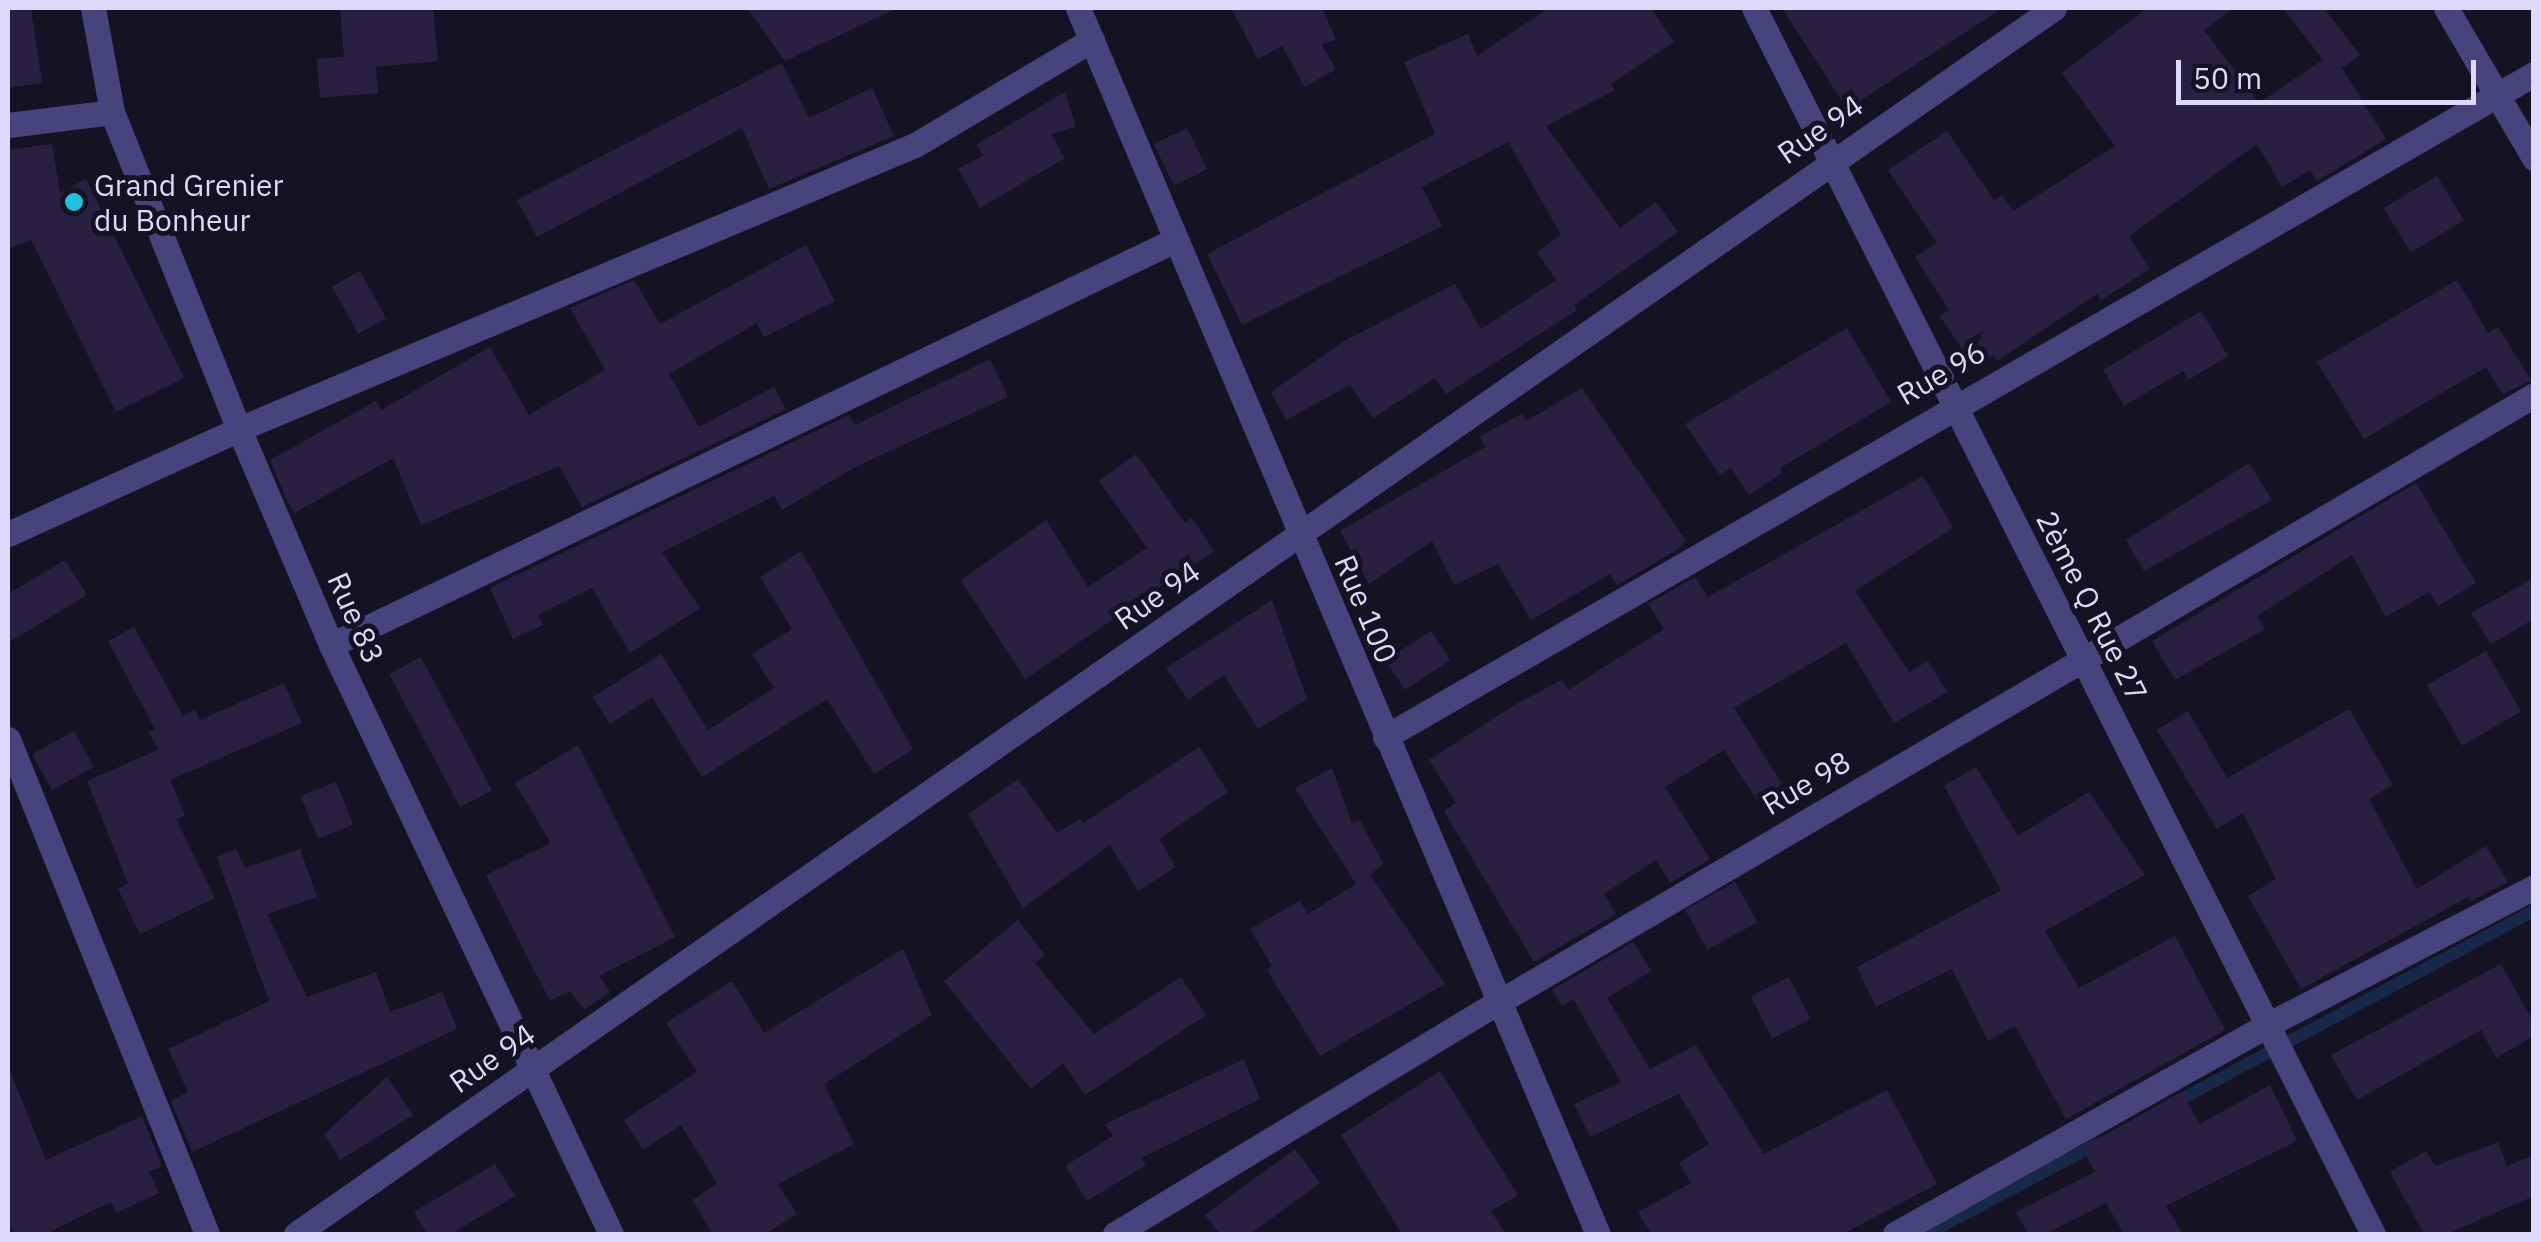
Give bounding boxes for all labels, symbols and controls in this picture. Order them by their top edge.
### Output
scale bar [2181,40,2481,102]
text: 50 m [2193,58,2262,97]
street label: Rue 94 [1770,87,1870,171]
place label: Grand Grenier du Bonheur [94,167,283,238]
marker: Grand Grenier du Bonheur [63,191,85,213]
street label: Rue 96 [1891,333,1991,413]
street label: 2ème Q Rue 27 [2029,505,2155,707]
street label: Rue 100 [1327,550,1405,668]
street label: Rue 94 [1107,553,1207,637]
street label: Rue 83 [320,567,392,669]
street label: Rue 98 [1756,743,1856,823]
street label: Rue 94 [442,1016,542,1100]

